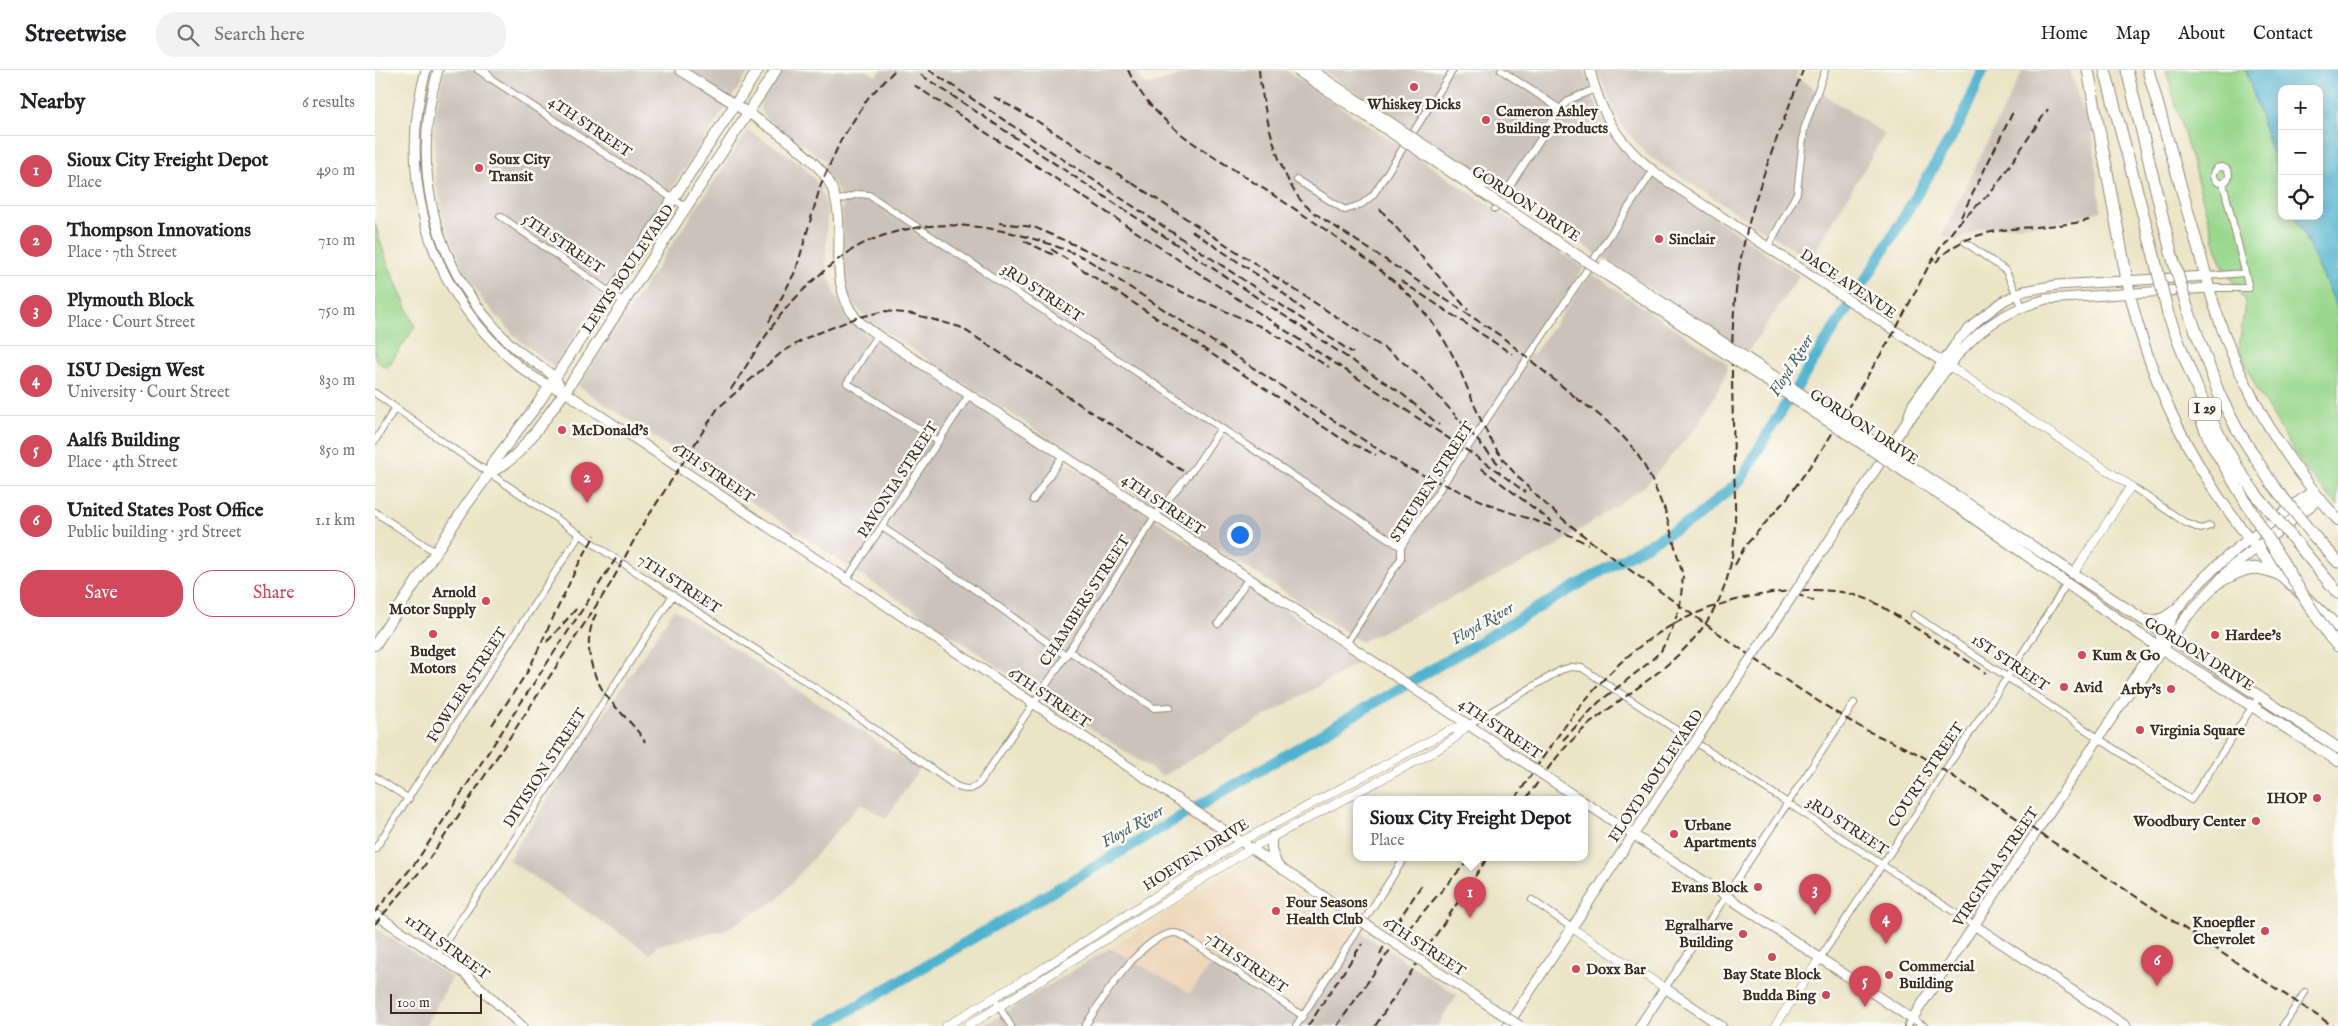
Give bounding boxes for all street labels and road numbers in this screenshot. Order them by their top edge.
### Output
street label: 4TH STREET [545,92,635,162]
street label: GORDON DRIVE [1468,162,1584,246]
street label: LEWIS BOULEVARD [578,201,678,337]
street label: 5TH STREET [519,210,607,278]
street label: DACE AVENUE [1796,245,1900,323]
street label: 3RD STREET [997,259,1087,327]
street label: GORDON DRIVE [1806,385,1922,469]
road number: I 29 [2189,398,2221,420]
street label: STEUBEN STREET [1386,418,1478,546]
street label: PAVONIA STREET [854,419,943,541]
street label: 6TH STREET [668,439,758,507]
street label: 4TH STREET [1118,470,1208,540]
street label: CHAMBERS STREET [1036,532,1134,670]
street label: 7TH STREET [634,550,724,618]
street label: GORDON DRIVE [2141,613,2257,695]
street label: FOWLER STREET [423,624,511,746]
street label: 1ST STREET [1968,630,2052,696]
street label: 6TH STREET [1004,664,1094,732]
street label: 4TH STREET [1455,694,1545,764]
street label: DIVISION STREET [499,705,591,831]
street label: FLOYD BOULEVARD [1604,706,1708,846]
street label: COURT STREET [1884,719,1968,831]
street label: 3RD STREET [1802,792,1892,860]
street label: VIRGINIA STREET [1948,804,2043,931]
street label: HOEVEN DRIVE [1139,815,1253,895]
street label: 11TH STREET [401,910,493,984]
street label: 6TH STREET [1379,913,1469,981]
street label: 7TH STREET [1201,928,1291,998]

